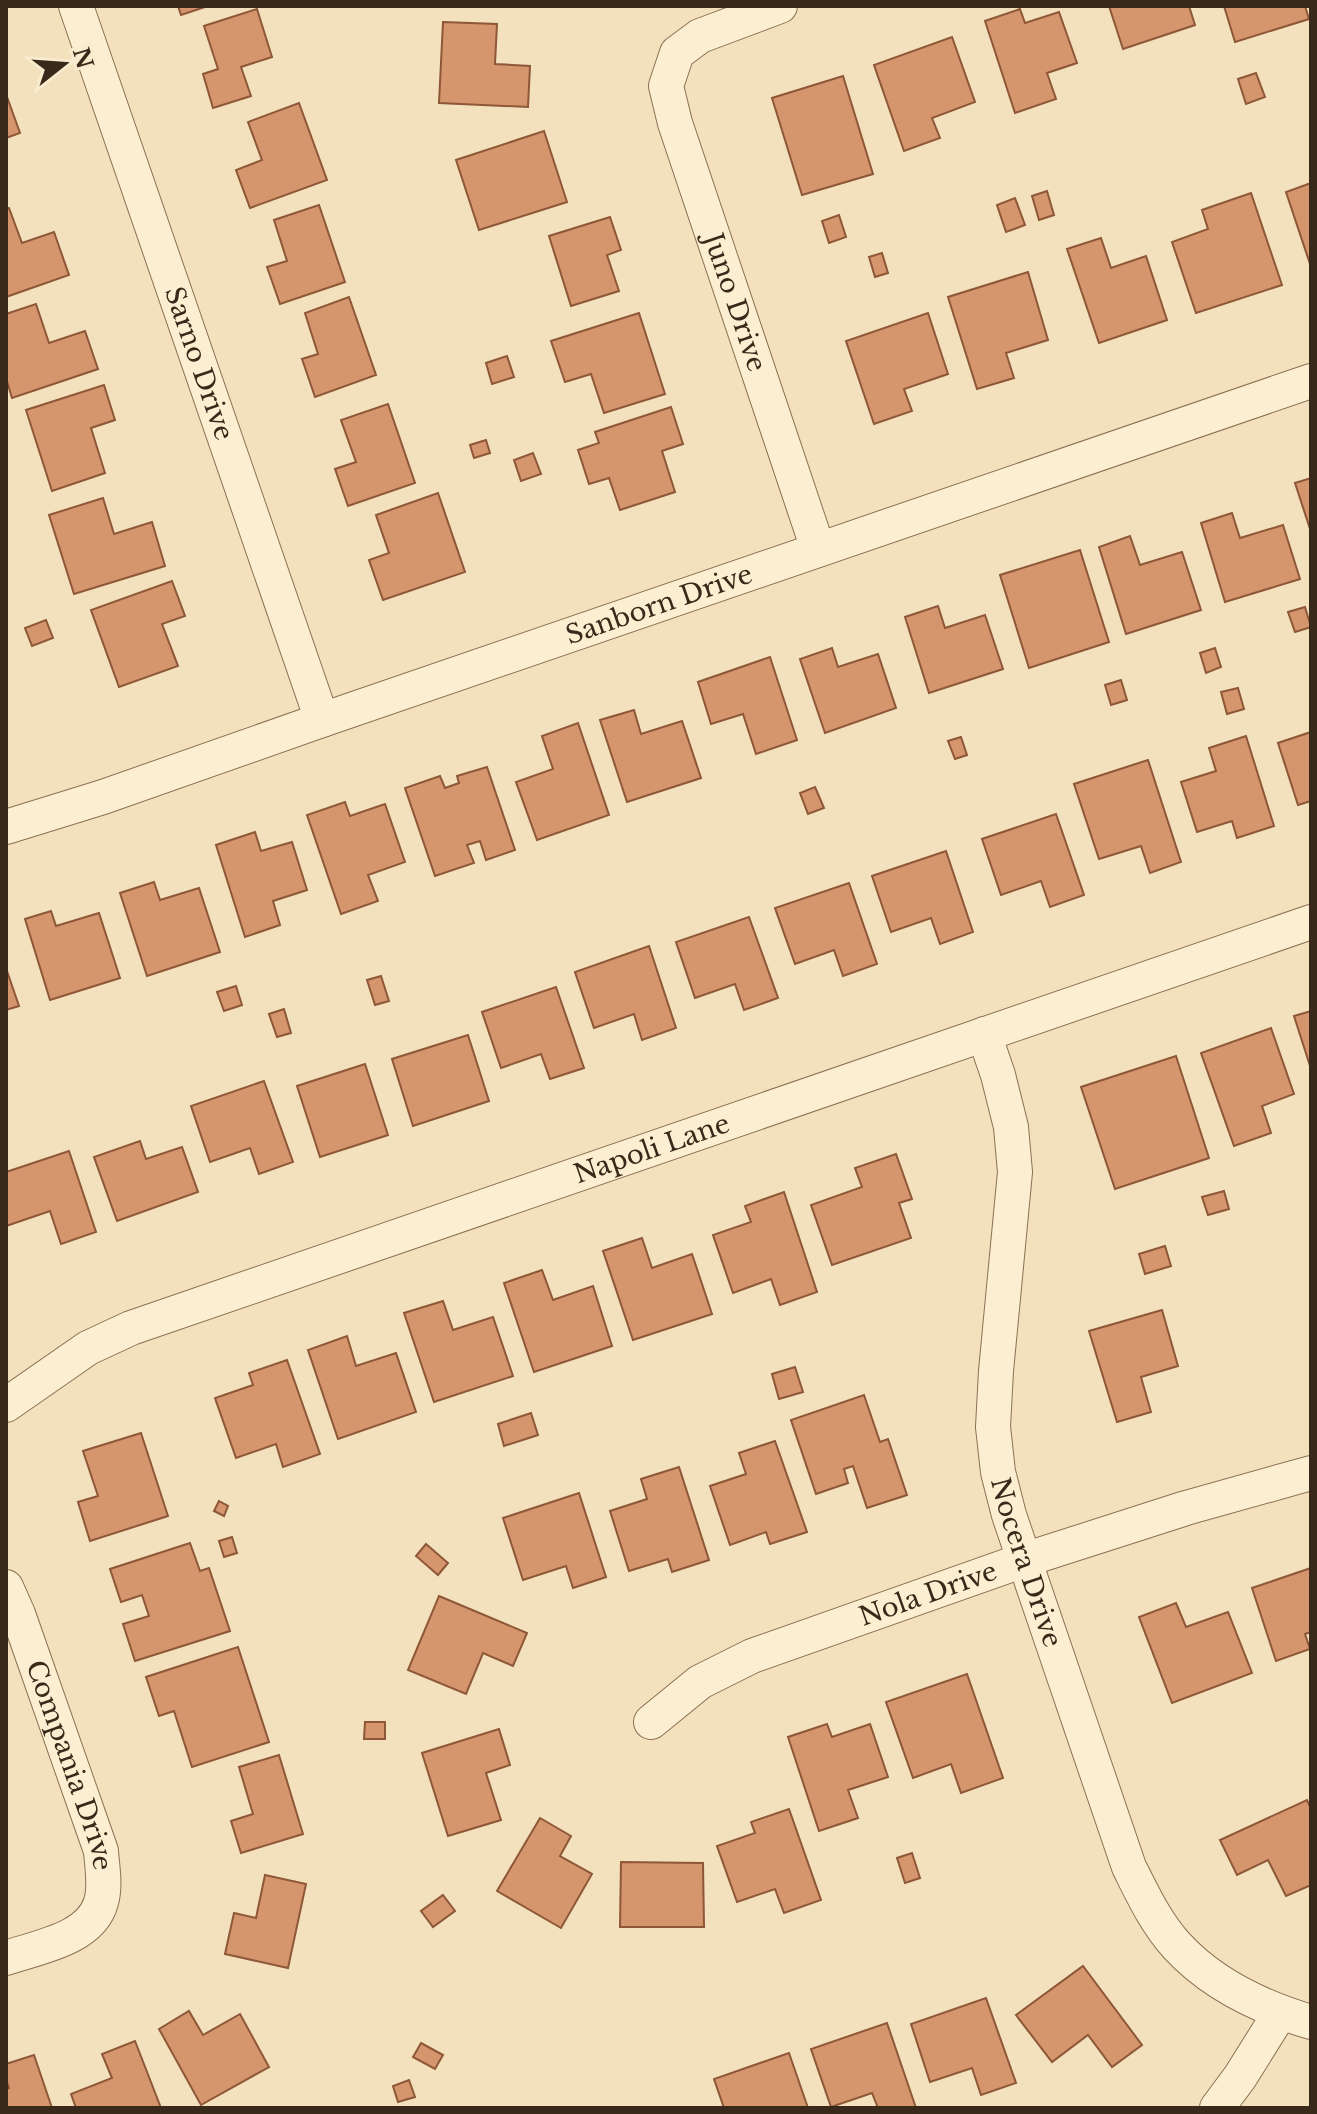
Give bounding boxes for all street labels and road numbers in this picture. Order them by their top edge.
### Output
street label: Juno Drive [696,226,773,376]
street label: Sarno Drive [158,282,240,444]
street label: Sanborn Drive [562,558,757,651]
street label: Napoli Lane [570,1107,734,1190]
street label: Nocera Drive [984,1474,1069,1651]
street label: Nola Drive [855,1555,1001,1633]
street label: Compania Drive [19,1656,119,1872]

